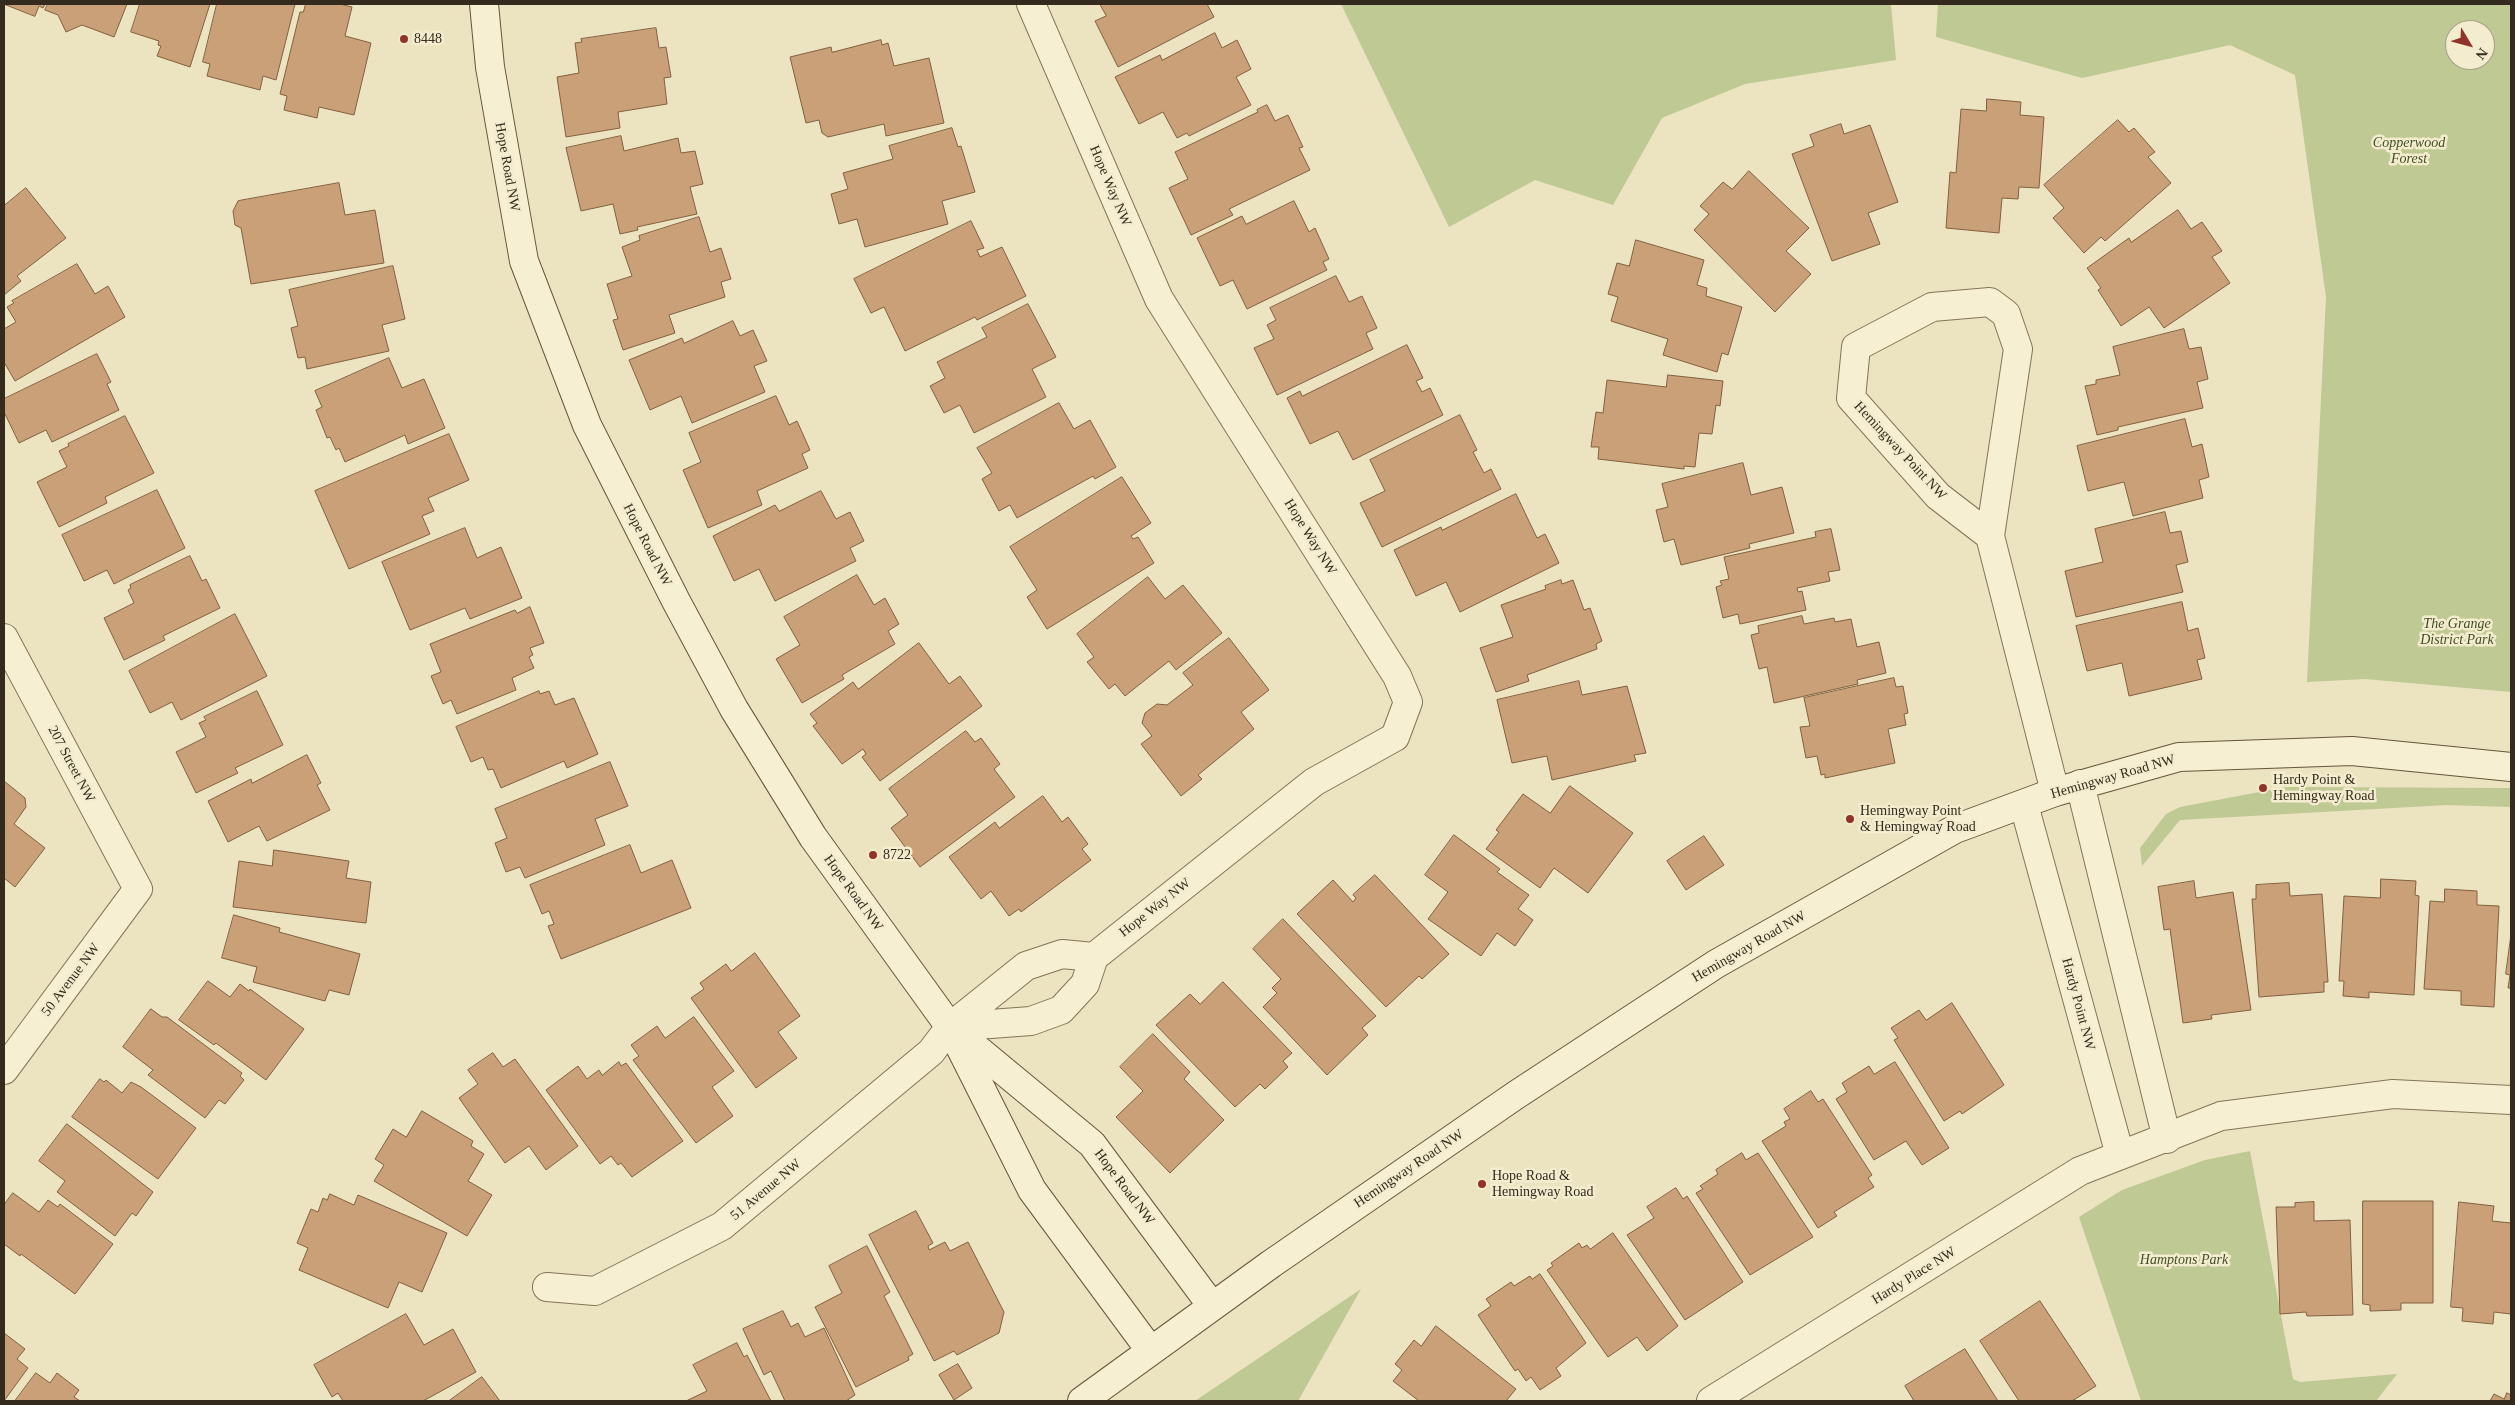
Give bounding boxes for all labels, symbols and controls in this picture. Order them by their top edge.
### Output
north arrow [2445,20,2495,70]
place label: 8448 [414,31,442,47]
marker: 8448 [398,33,410,45]
text: N [2473,45,2491,62]
street label: Hope Road NW [491,121,523,213]
park label: Copperwood Forest [2373,135,2445,168]
street label: Hope Way NW [1085,143,1135,229]
street label: Hemingway Point NW [1850,398,1950,504]
street label: Hope Way NW [1280,496,1340,578]
street label: Hope Road NW [619,501,675,589]
park label: The Grange District Park [2420,616,2494,648]
street label: 207 Street NW [44,723,98,805]
street label: Hemingway Road NW [2049,751,2177,803]
place label: Hardy Point & Hemingway Road [2273,772,2374,804]
marker: Hardy Point & Hemingway Road [2257,782,2269,794]
place label: Hemingway Point & Hemingway Road [1860,803,1976,836]
marker: Hemingway Point & Hemingway Road [1844,813,1856,825]
place label: 8722 [883,847,911,863]
marker: 8722 [867,849,879,861]
street label: Hope Road NW [820,852,886,934]
street label: Hope Way NW [1116,875,1194,941]
street label: Hemingway Road NW [1689,908,1809,986]
street label: 50 Avenue NW [38,940,104,1020]
street label: Hardy Point NW [2058,956,2098,1052]
street label: Hemingway Road NW [1351,1126,1467,1212]
street label: Hope Road NW [1090,1146,1158,1228]
street label: 51 Avenue NW [727,1156,805,1224]
place label: Hope Road & Hemingway Road [1492,1168,1593,1200]
marker: Hope Road & Hemingway Road [1476,1178,1488,1190]
street label: Hardy Place NW [1869,1244,1959,1308]
park label: Hamptons Park [2140,1252,2228,1268]

